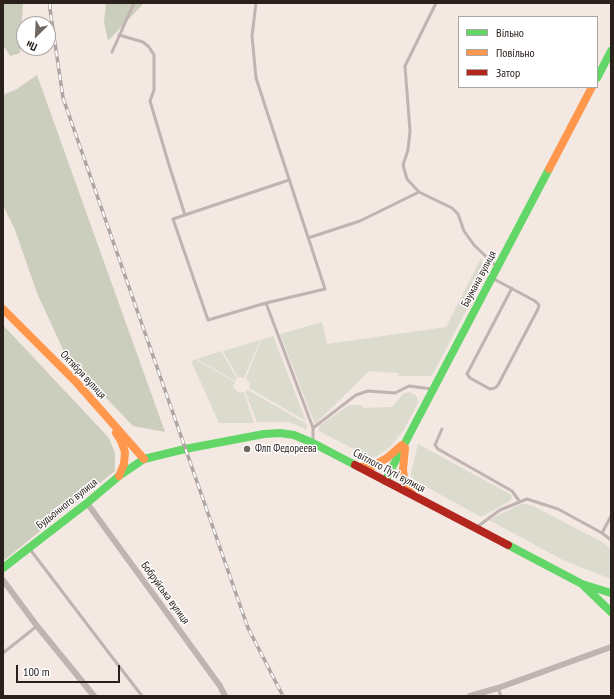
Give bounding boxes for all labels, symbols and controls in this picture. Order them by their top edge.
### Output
north arrow [16,16,56,56]
legend [458,16,598,88]
text: Вільно [496,25,524,40]
text: Пн [24,37,39,55]
text: Повільно [496,45,535,60]
text: Затор [496,65,520,80]
street label: Баумана вулиця [459,249,499,309]
street label: Октября вулиця [57,348,109,402]
place label: Флп Федореева [255,442,317,456]
marker: Флп Федореева [242,444,252,454]
street label: Світлого Путі вулиця [351,446,427,496]
street label: Будьонного вулиця [34,476,100,532]
street label: Бобруйська вулиця [138,559,192,627]
scale bar [18,657,122,683]
text: 100 m [23,664,50,679]

